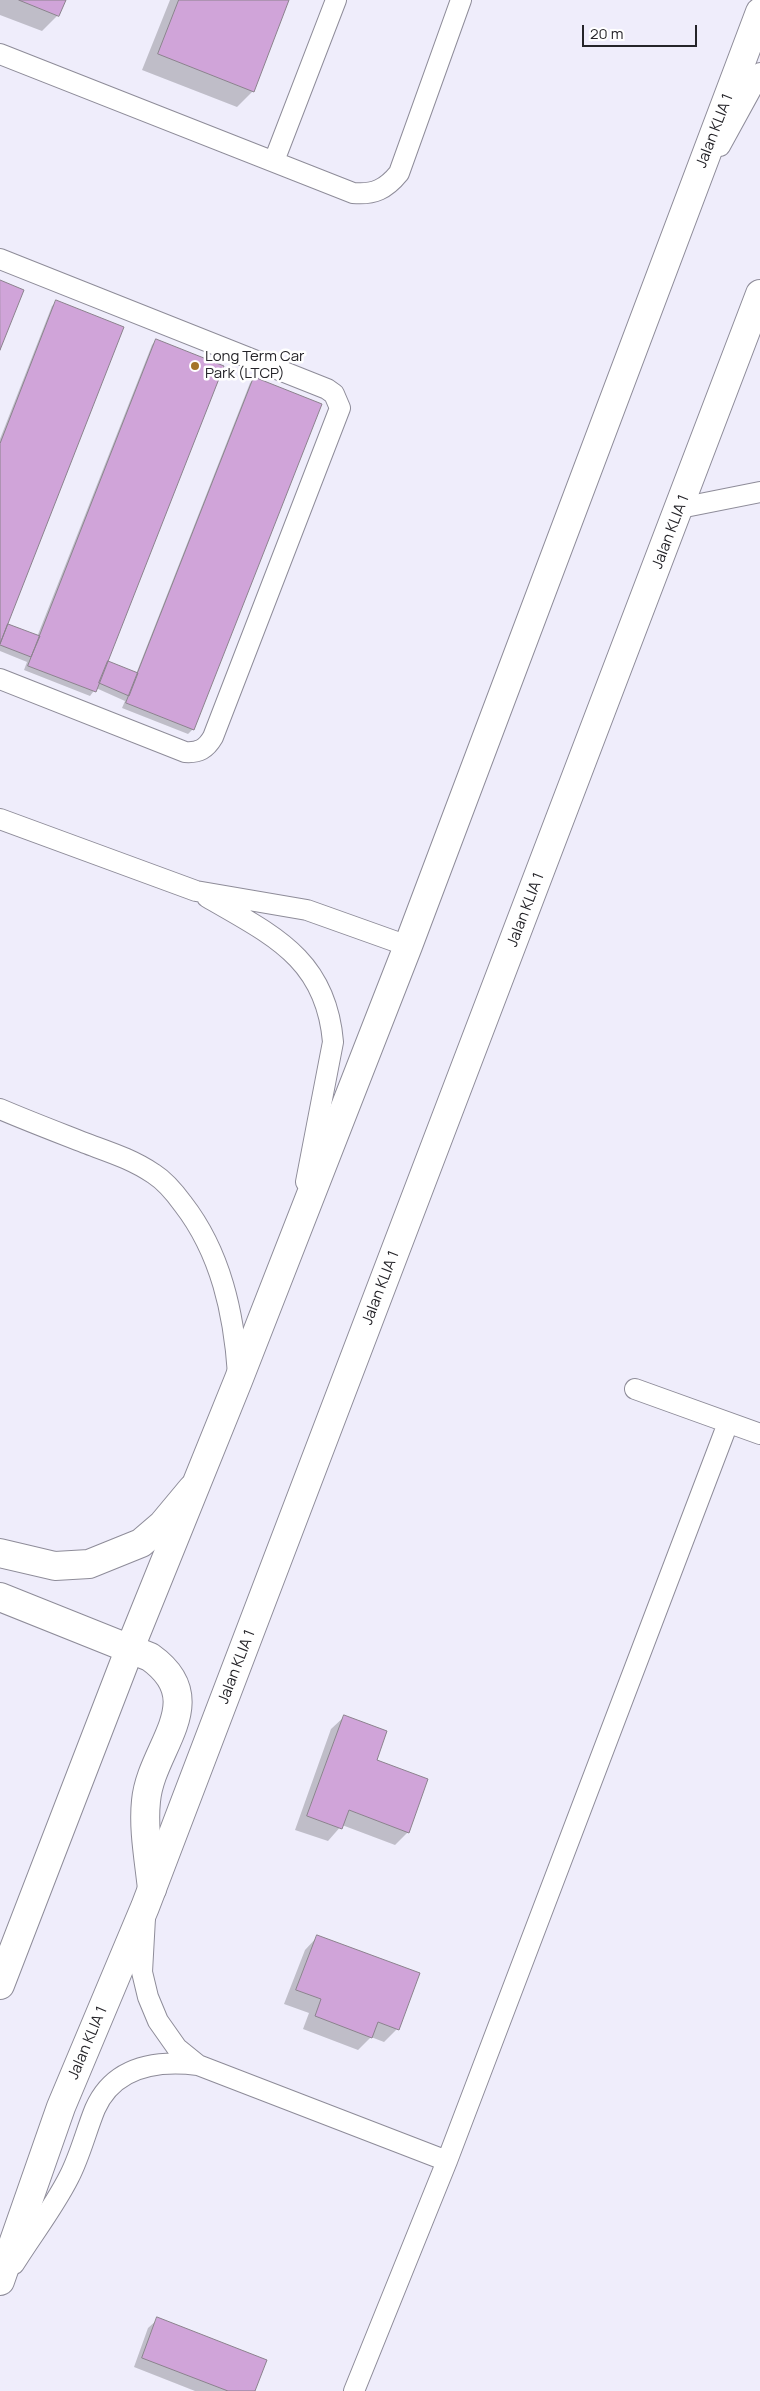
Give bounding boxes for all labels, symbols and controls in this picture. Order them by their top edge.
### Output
scale bar [585,15,700,47]
text: 20 m [590,23,623,44]
street label: Jalan KLIA 1 [693,92,737,170]
place label: Long Term Car Park (LTCP) [205,348,304,383]
marker: Long Term Car Park (LTCP) [189,360,201,372]
street label: Jalan KLIA 1 [649,493,693,571]
street label: Jalan KLIA 1 [504,871,548,949]
street label: Jalan KLIA 1 [359,1249,403,1327]
street label: Jalan KLIA 1 [215,1628,259,1706]
street label: Jalan KLIA 1 [65,2004,111,2082]

